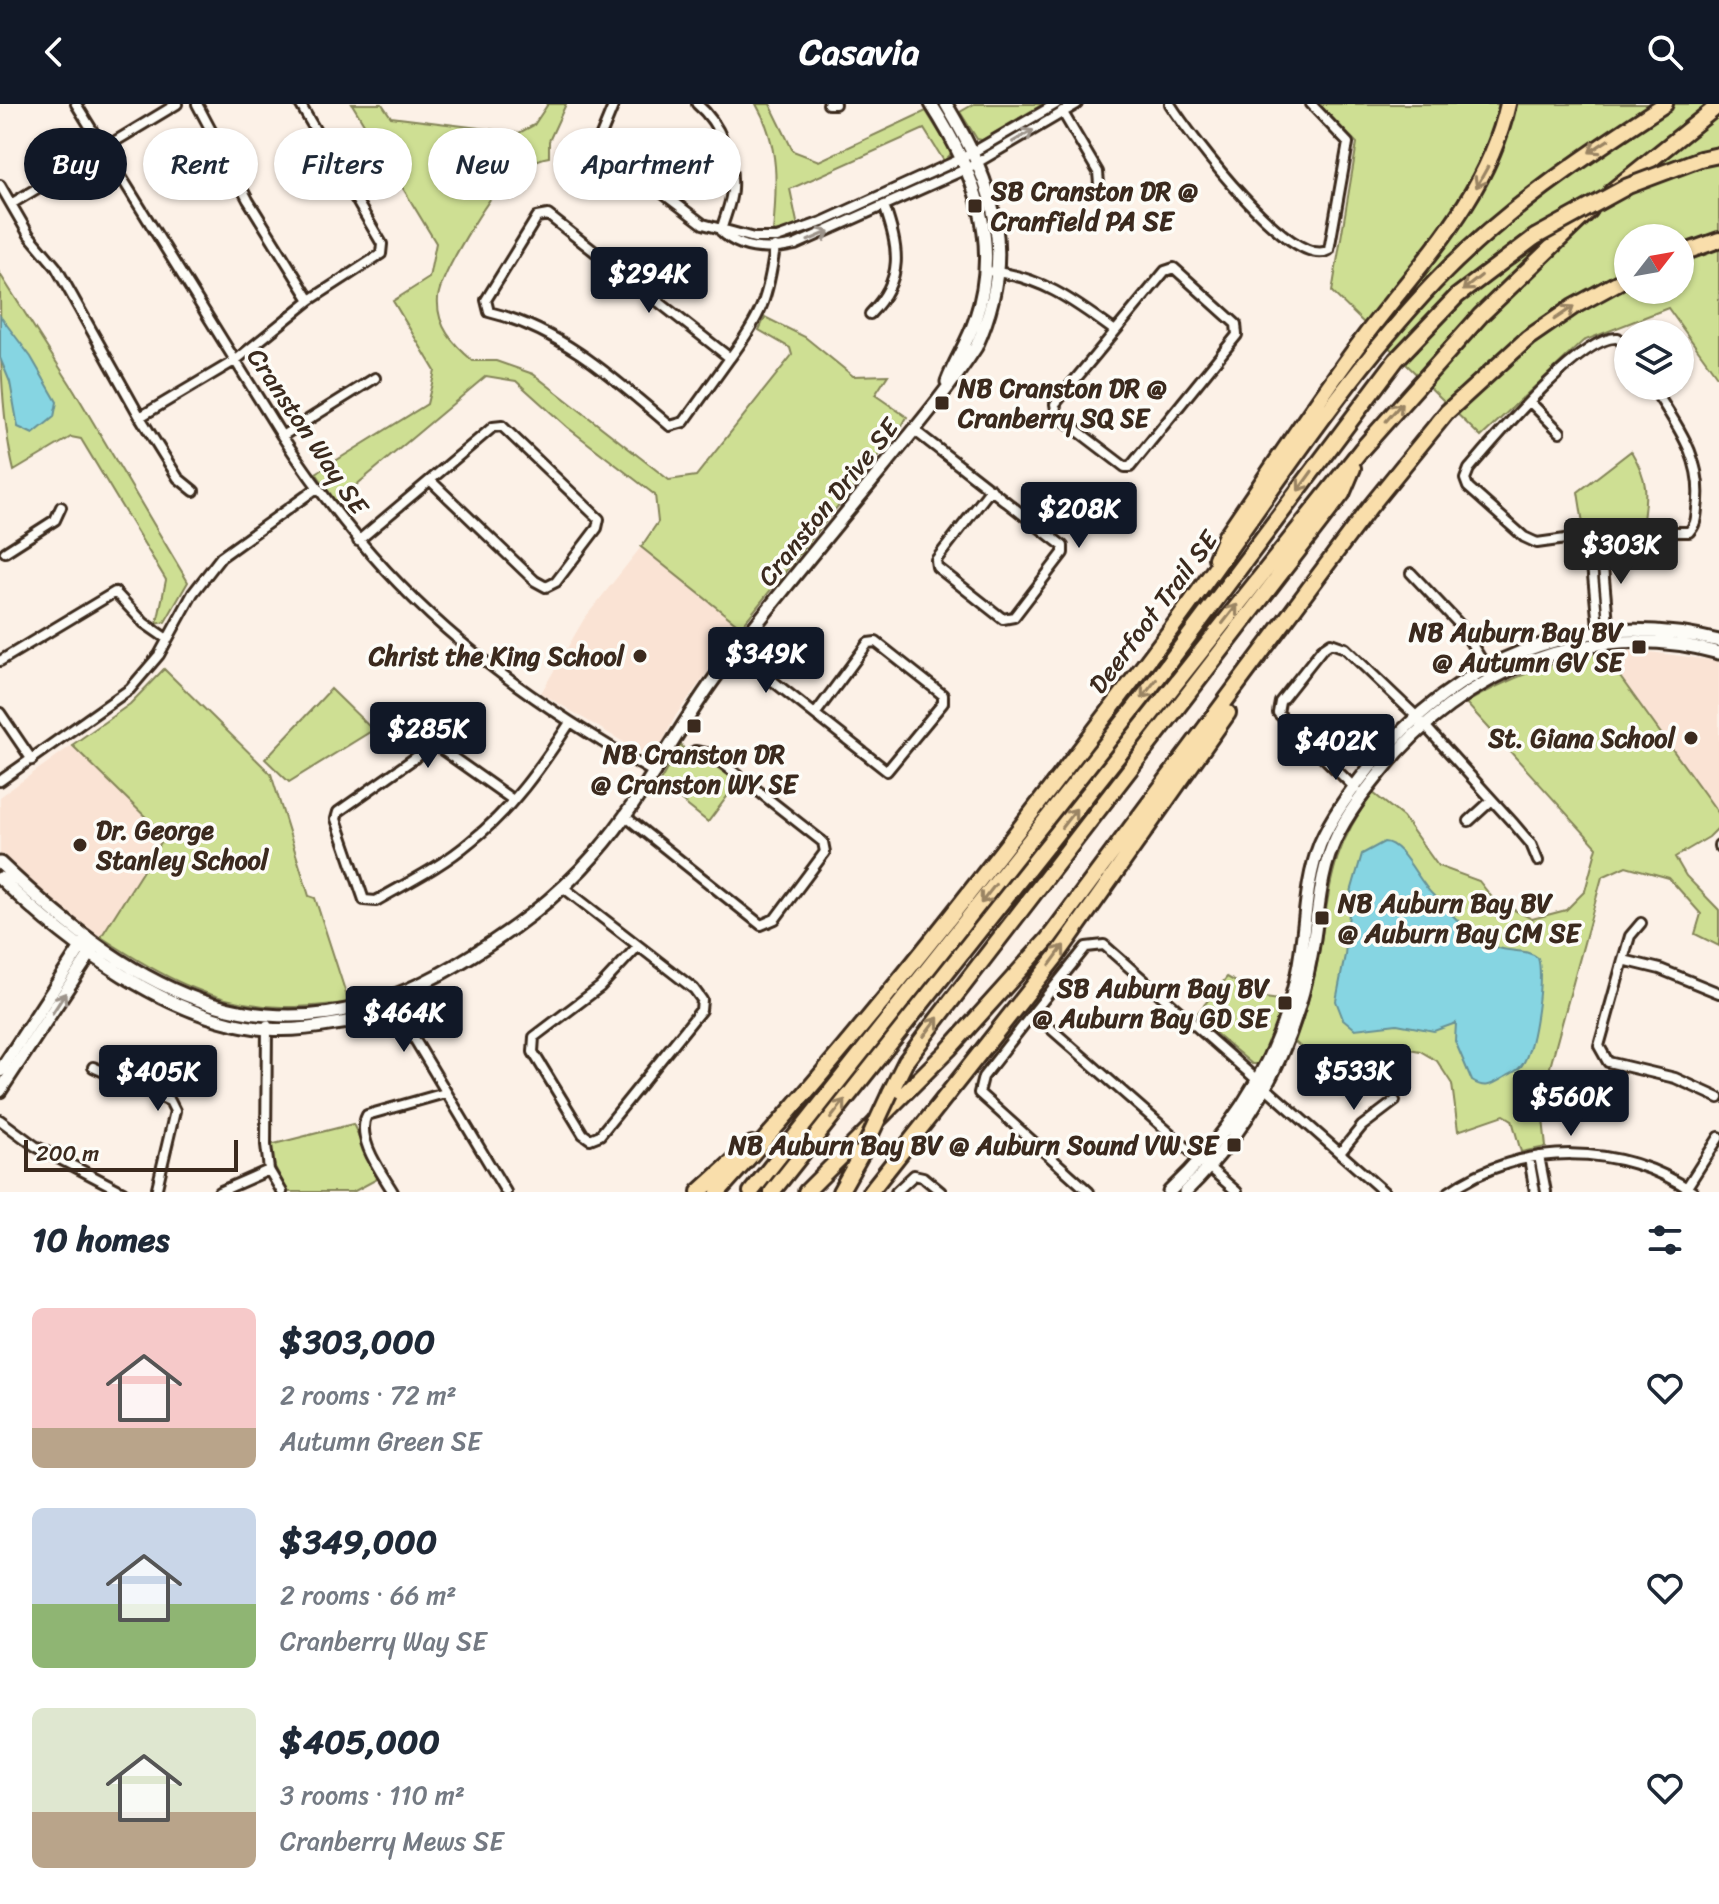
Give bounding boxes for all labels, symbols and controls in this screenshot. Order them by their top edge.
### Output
text: Casavia [800,20,919,84]
icon: back [32,30,76,74]
icon: search [1643,30,1687,74]
chip: Buy [24,128,127,200]
chip: Rent [143,128,258,200]
chip: Filters [274,128,412,200]
chip: New [428,128,537,200]
chip: Apartment [553,128,741,200]
one-way arrow [1011,128,1034,144]
one-way arrow [1588,138,1611,154]
one-way arrow [1473,165,1489,188]
place label: SB Cranston DR @ Cranfield PA SE [990,168,1198,244]
marker: SB Cranston DR @ Cranfield PA SE [966,197,984,215]
north arrow [1614,224,1694,304]
map controls [1614,224,1694,400]
one-way arrow [806,227,831,242]
pin: $294K [593,247,705,315]
text: $294K [609,250,689,296]
one-way arrow [1462,275,1483,292]
one-way arrow [1552,305,1574,321]
button: layers [1614,320,1694,400]
street label: Cranston Way SE [235,338,382,526]
place label: NB Cranston DR @ Cranberry SQ SE [957,365,1167,441]
marker: NB Cranston DR @ Cranberry SQ SE [933,394,951,412]
one-way arrow [1385,402,1403,422]
street label: Cranston Drive SE [745,406,912,597]
one-way arrow [1297,470,1314,492]
pin: $208K [1023,482,1135,550]
text: $208K [1039,485,1119,531]
pin: $303K [1565,518,1677,586]
street label: Deerfoot Trail SE [1076,519,1231,704]
text: $303K [1582,521,1660,567]
one-way arrow [1222,604,1239,625]
place label: NB Auburn Bay BV @ Autumn GV SE [1408,609,1626,685]
pin: $349K [710,627,822,695]
text: $349K [726,630,806,676]
place label: Christ the King School [368,633,626,679]
marker: NB Auburn Bay BV @ Autumn GV SE [1630,638,1648,656]
marker: Christ the King School [631,647,649,665]
one-way arrow [1141,678,1158,700]
pin: $285K [372,702,484,770]
text: $285K [388,705,468,751]
pin: $402K [1280,714,1392,782]
place label: St. Giana School [1487,715,1677,761]
marker: NB Cranston DR @ Cranston WY SE [685,717,703,735]
text: $402K [1296,717,1377,763]
marker: St. Giana School [1682,729,1700,747]
place label: NB Cranston DR @ Cranston WY SE [591,731,800,807]
place label: Dr. George Stanley School [95,807,270,883]
one-way arrow [1060,808,1078,829]
marker: Dr. George Stanley School [71,836,89,854]
place label: NB Auburn Bay BV @ Auburn Bay CM SE [1337,880,1583,956]
one-way arrow [980,883,997,904]
marker: NB Auburn Bay BV @ Auburn Bay CM SE [1313,909,1331,927]
one-way arrow [1048,945,1065,966]
place label: SB Auburn Bay BV @ Auburn Bay GD SE [1033,965,1272,1041]
pin: $464K [348,986,460,1054]
text: $464K [364,989,444,1035]
one-way arrow [50,992,67,1014]
marker: SB Auburn Bay BV @ Auburn Bay GD SE [1276,994,1294,1012]
one-way arrow [923,1017,940,1039]
pin: $533K [1298,1044,1410,1112]
pin: $405K [102,1045,214,1113]
text: $533K [1315,1047,1393,1093]
text: $405K [117,1048,199,1094]
pin: $560K [1515,1070,1627,1138]
text: $560K [1531,1073,1611,1119]
one-way arrow [829,1099,846,1120]
place label: NB Auburn Bay BV @ Auburn Sound VW SE [727,1122,1221,1168]
text: 200 m [36,1134,99,1173]
scale bar [24,1136,238,1172]
marker: NB Auburn Bay BV @ Auburn Sound VW SE [1225,1136,1243,1154]
text: 10 homes [32,1210,170,1270]
icon: filters [1643,1218,1687,1262]
text: $303,000 [280,1312,435,1372]
icon: home [96,1340,192,1436]
icon: heart [1643,1366,1687,1410]
text: 2 rooms · 72 m² [280,1372,457,1418]
text: Autumn Green SE [280,1418,481,1464]
text: $349,000 [280,1512,437,1572]
icon: home [96,1540,192,1636]
icon: heart [1643,1566,1687,1610]
text: 2 rooms · 66 m² [280,1572,456,1618]
text: Cranberry Way SE [280,1618,487,1664]
text: $405,000 [280,1712,440,1772]
icon: home [96,1740,192,1836]
icon: heart [1643,1766,1687,1810]
text: 3 rooms · 110 m² [280,1772,465,1818]
text: Cranberry Mews SE [280,1818,504,1864]

